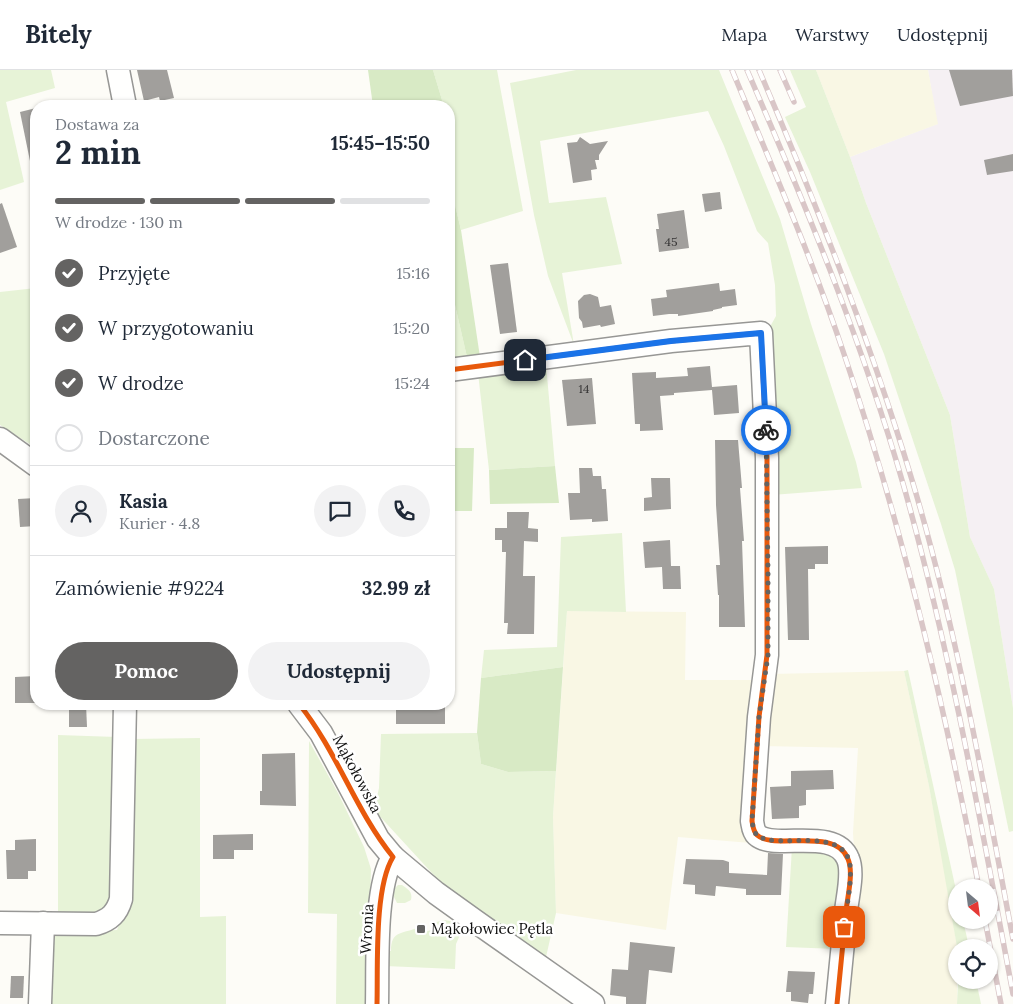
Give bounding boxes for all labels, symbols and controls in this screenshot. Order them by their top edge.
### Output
text: Bitely [25,19,92,50]
text: Mapa [721,23,767,46]
text: Warstwy [795,23,869,46]
text: Udostępnij [897,23,988,46]
text: Dostawa za [55,114,139,134]
text: 15:45–15:50 [331,131,430,155]
text: 2 min [55,132,141,173]
text: W drodze · 130 m [55,212,183,232]
house number: 45 [664,234,678,249]
icon: check [55,259,83,287]
text: Przyjęte [98,261,170,285]
text: 15:16 [396,263,430,283]
icon: check [55,314,83,342]
text: W przygotowaniu [98,316,254,340]
text: 15:20 [393,318,430,338]
pin [504,339,546,381]
icon: home [511,346,539,374]
icon: check [55,369,83,397]
text: W drodze [98,371,184,395]
text: 15:24 [395,373,430,393]
house number: 14 [579,381,590,396]
courier [741,405,791,455]
icon: bike [752,416,780,444]
text: Dostarczone [98,426,210,450]
button: person [55,485,107,537]
button: chat [314,485,366,537]
button: phone [378,485,430,537]
text: Kasia [119,489,168,513]
text: Kurier · 4.8 [119,513,200,533]
text: Zamówienie #9224 [55,576,224,600]
text: 32.99 zł [362,576,430,600]
button: Pomoc [55,642,238,700]
button: Udostępnij [248,642,430,700]
street label: Mąkołowska [329,731,386,816]
north arrow [948,879,998,929]
map controls [948,879,998,989]
street label: Wronia [356,903,377,955]
pin [823,906,865,948]
icon: bag [830,913,858,941]
place label: Mąkołowiec Pętla [431,919,553,938]
marker: Mąkołowiec Pętla [415,923,427,935]
button: locate [948,939,998,989]

